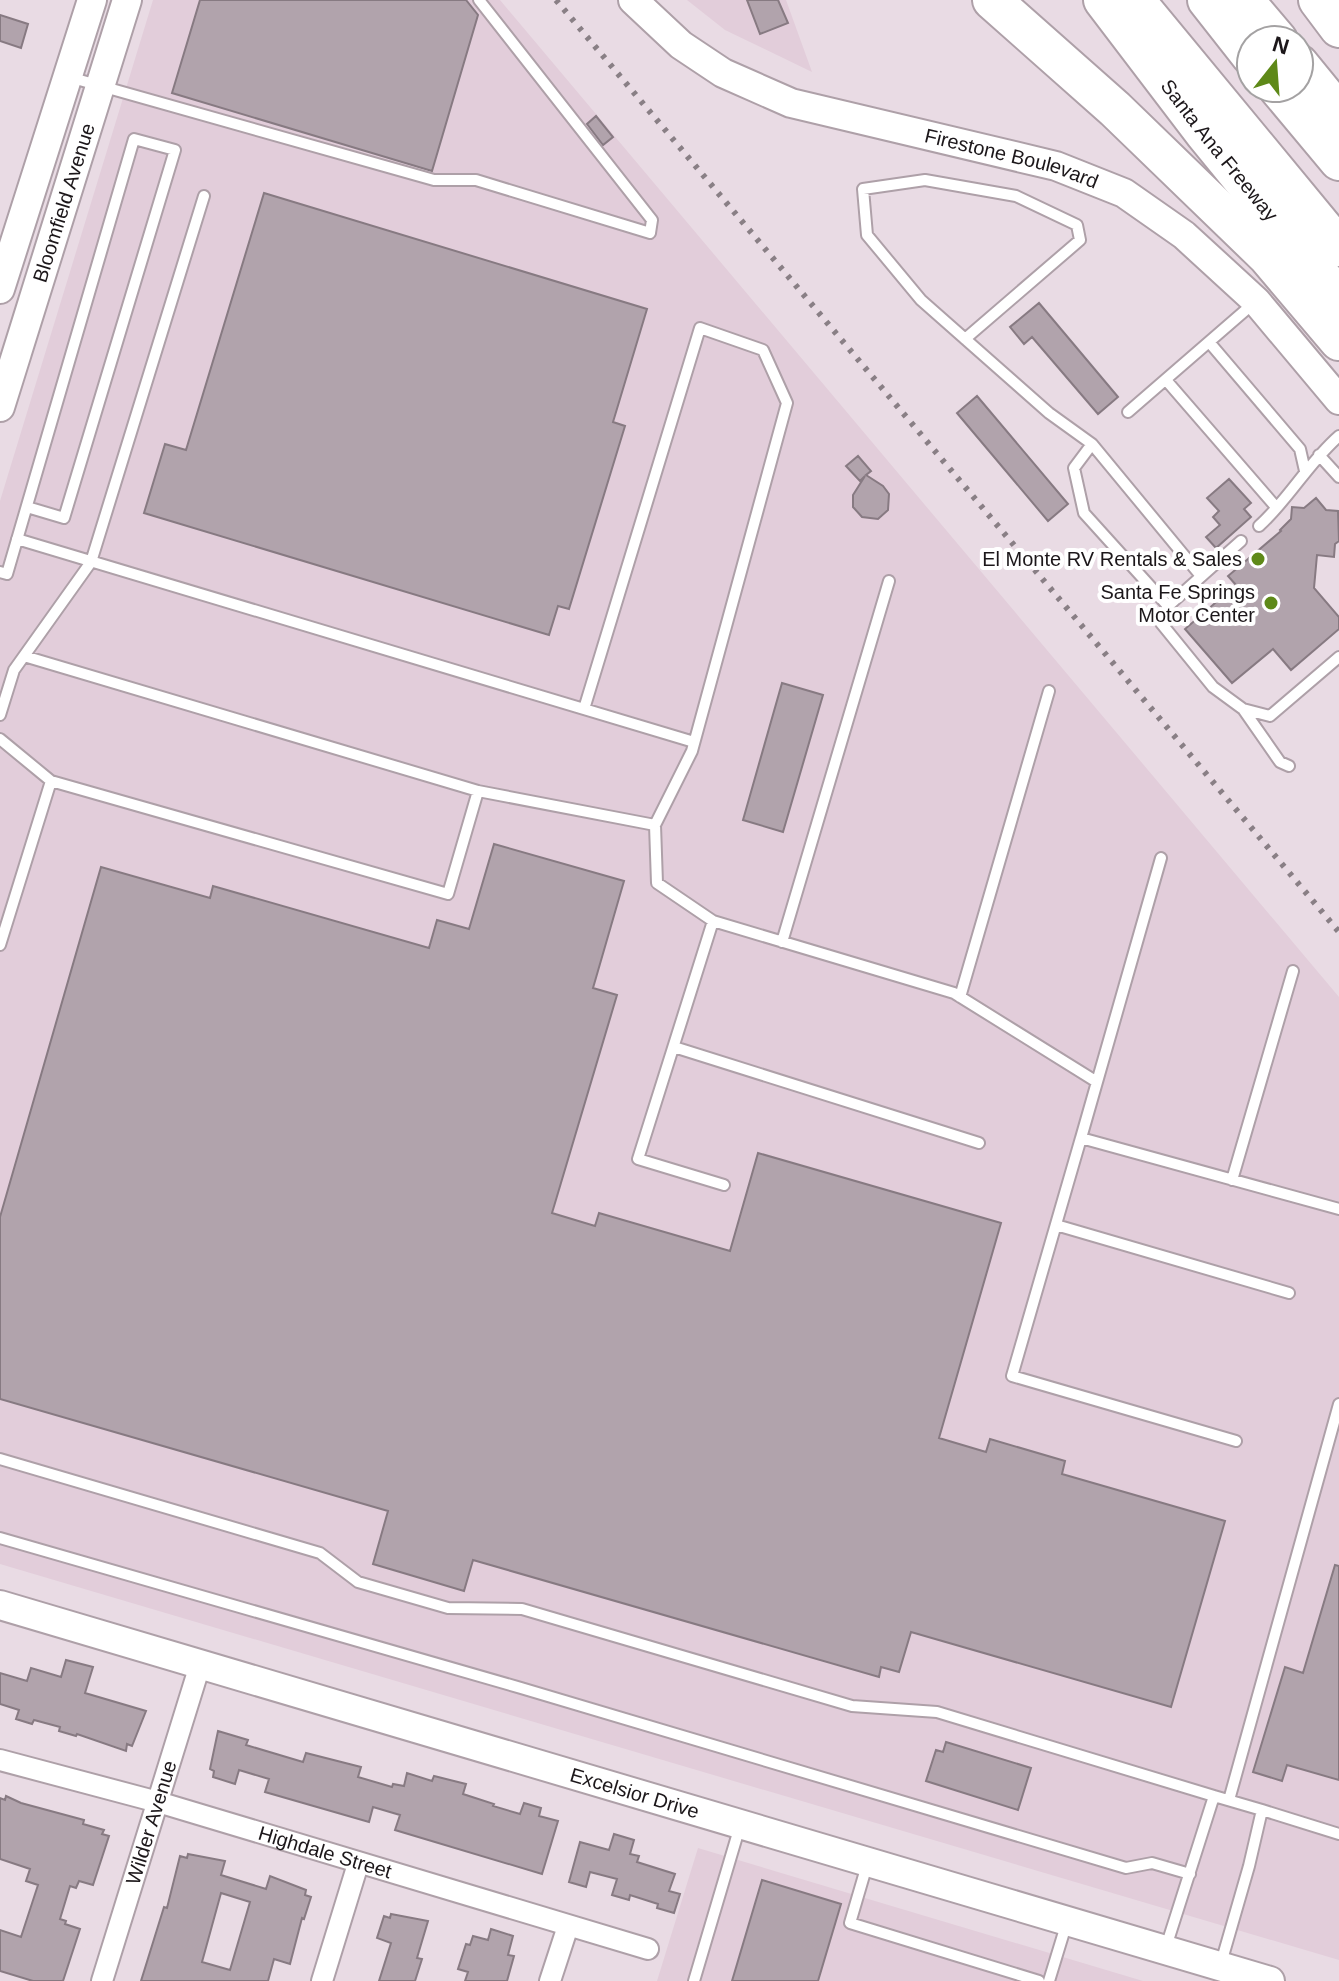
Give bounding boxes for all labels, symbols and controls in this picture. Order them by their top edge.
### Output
north arrow [1235,24,1315,104]
text: N [1269,31,1292,60]
street label: Santa Ana Freeway [1156,75,1282,225]
street label: Bloomfield Avenue [29,121,99,285]
street label: Firestone Boulevard [923,124,1101,193]
place label: El Monte RV Rentals & Sales [982,548,1242,570]
marker: El Monte RV Rentals & Sales [1249,550,1267,568]
place label: Santa Fe Springs Motor Center [1100,581,1255,626]
marker: Santa Fe Springs Motor Center [1262,594,1280,612]
street label: Wilder Avenue [122,1758,181,1887]
street label: Excelsior Drive [568,1763,702,1822]
street label: Highdale Street [256,1822,395,1883]

